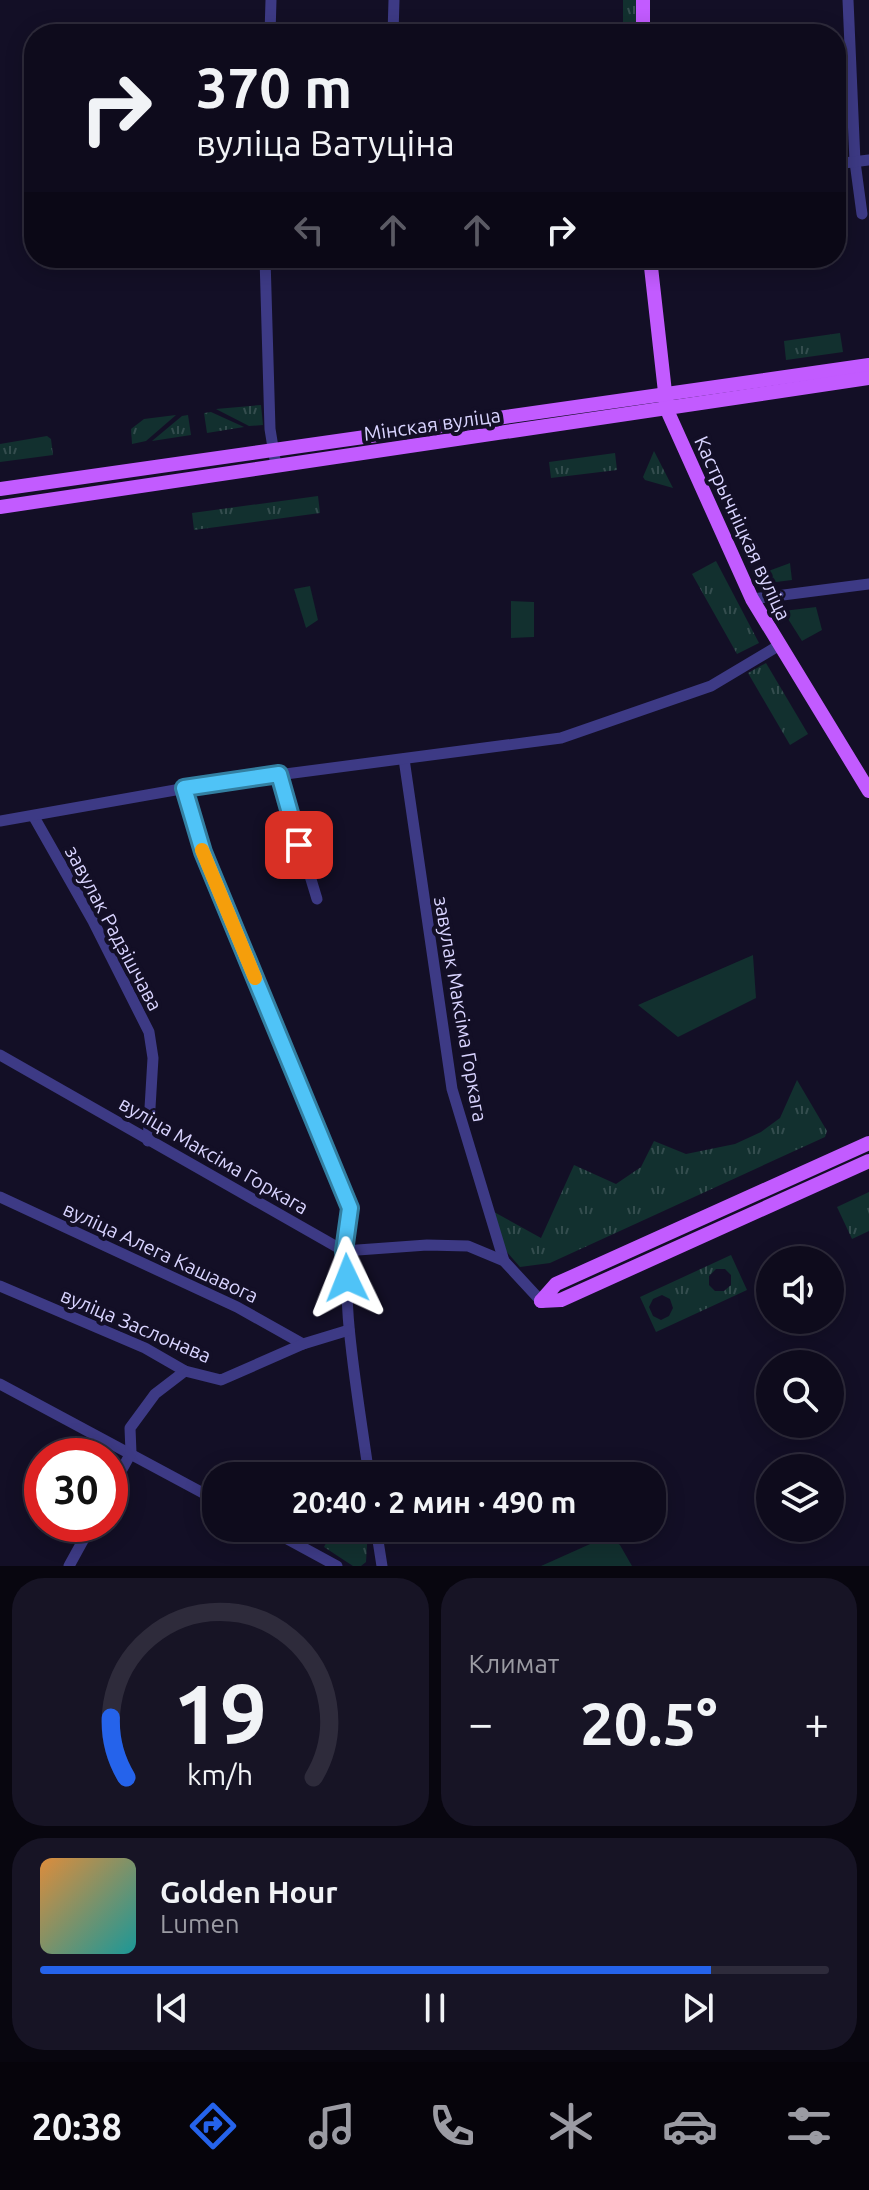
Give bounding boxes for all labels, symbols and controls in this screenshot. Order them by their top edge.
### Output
icon: right [64,56,168,160]
text: 370 m [196,56,352,119]
text: вуліца Ватуціна [196,122,455,163]
icon: left [287,208,331,252]
icon: ahead [371,208,415,252]
icon: ahead [455,208,499,252]
icon: right [539,208,583,252]
street label: Мінская вуліца [362,403,502,445]
street label: Кастрычніцкая вуліца [690,432,796,624]
pin [265,811,333,879]
icon: arrive [277,823,321,867]
street label: завулак Радзішчава [61,842,167,1014]
street label: завулак Максіма Горкага [430,894,492,1124]
street label: вуліца Максіма Горкага [115,1091,313,1219]
street label: вуліца Алега Кашавога [60,1197,262,1307]
position arrow [305,1236,389,1320]
map controls [756,1246,844,1542]
button: sound [756,1246,844,1334]
street label: вуліца Заслонава [57,1283,215,1367]
button: search [756,1350,844,1438]
speed limit sign: 30 [24,1438,128,1542]
button: layers [756,1454,844,1542]
text: 20:40 · 2 мин · 490 m [292,1485,576,1519]
text: Климат [469,1649,559,1678]
text: 19 [173,1666,267,1760]
text: 20.5° [580,1689,717,1756]
text: − [469,1698,493,1747]
text: + [804,1698,829,1747]
text: km/h [187,1758,253,1790]
text: Golden Hour [160,1875,338,1909]
text: Lumen [160,1909,240,1938]
icon: previous [150,1986,194,2030]
icon: pause [413,1986,457,2030]
icon: next [676,1986,720,2030]
icon: directions [185,2098,241,2154]
icon: music [304,2098,360,2154]
icon: phone [424,2098,480,2154]
icon: climate [543,2098,599,2154]
icon: car [662,2098,718,2154]
icon: filters [781,2098,837,2154]
text: 20:38 [32,2106,122,2147]

